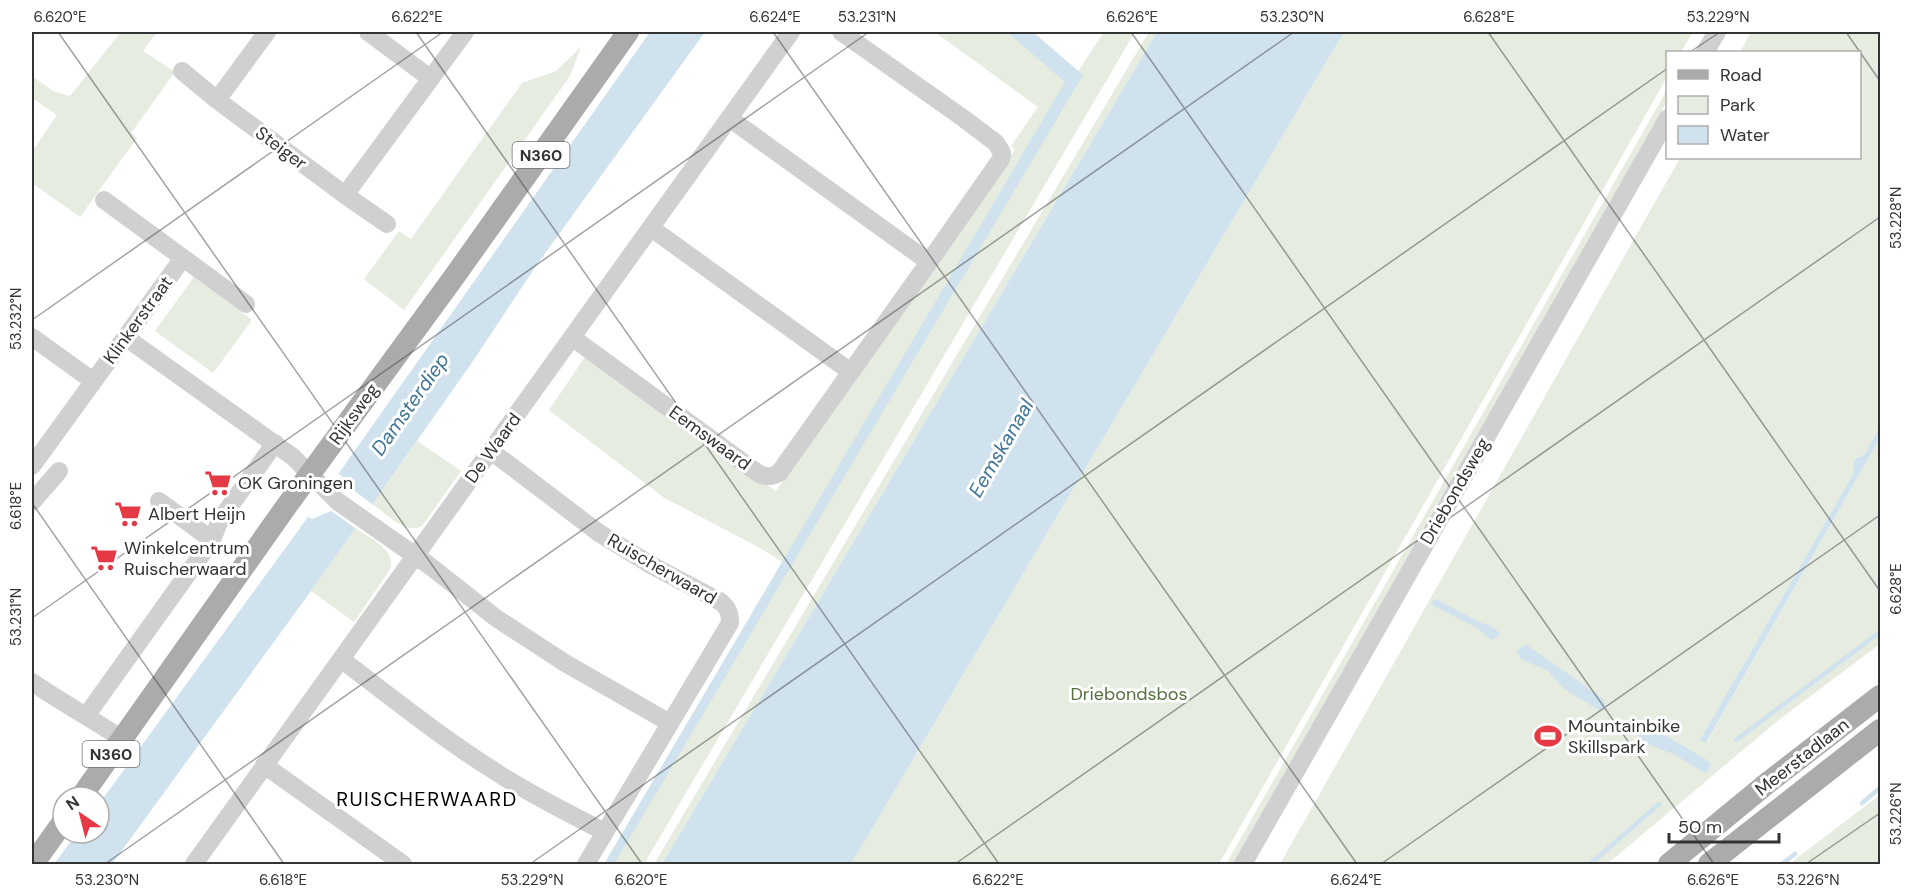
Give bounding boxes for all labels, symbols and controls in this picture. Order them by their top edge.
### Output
text: 6.620°E [34,7,86,27]
text: 6.622°E [391,7,443,27]
text: 6.624°E [749,7,801,27]
text: 53.231°N [838,7,896,27]
text: 6.626°E [1106,7,1158,27]
text: 53.230°N [1260,7,1324,27]
text: 6.628°E [1463,7,1515,27]
text: 53.229°N [1686,7,1750,27]
legend [1666,51,1861,159]
text: Road [1720,63,1762,87]
text: Park [1720,93,1756,117]
street label: Steiger [250,121,312,175]
text: Water [1720,123,1770,147]
road number: N360 [512,142,570,168]
text: 53.228°N [1886,187,1906,249]
street label: Klinkerstraat [98,271,178,369]
text: 53.232°N [6,288,26,350]
water label: Damsterdiep [365,348,455,460]
street label: Rijksweg [324,379,384,449]
water label: Eemskanaal [963,394,1040,502]
street label: Eemswaard [664,400,756,476]
street label: De Waard [459,408,527,488]
street label: Driebondsweg [1415,433,1495,549]
supermarket icon: OK Groningen [203,468,233,498]
place label: OK Groningen [238,471,353,495]
text: 6.618°E [6,482,26,530]
supermarket icon: Albert Heijn [113,499,143,529]
place label: Albert Heijn [148,502,245,526]
street label: Ruischerwaard [603,528,721,610]
place label: Winkelcentrum Ruischerwaard [124,536,250,581]
supermarket icon: Winkelcentrum Ruischerwaard [89,543,119,573]
text: 6.628°E [1886,563,1906,615]
text: 53.231°N [6,588,26,646]
park label: Driebondsbos [1070,682,1188,706]
street label: Meerstadlaan [1750,713,1854,801]
place label: Mountainbike Skillspark [1568,714,1680,759]
sports icon: Mountainbike Skillspark [1533,721,1563,751]
road number: N360 [82,741,140,767]
text: 53.226°N [1886,782,1906,846]
north arrow [51,785,111,845]
district label: RUISCHERWAARD [336,786,518,812]
text: N [62,791,83,815]
scale bar [1669,806,1778,844]
text: 50 m [1678,815,1722,839]
text: 53.230°N [75,870,139,890]
text: 6.618°E [259,870,307,890]
text: 53.229°N [500,870,564,890]
text: 6.620°E [615,870,667,890]
text: 6.622°E [972,870,1024,890]
text: 6.624°E [1330,870,1382,890]
text: 6.626°E [1687,870,1739,890]
text: 53.226°N [1776,870,1840,890]

